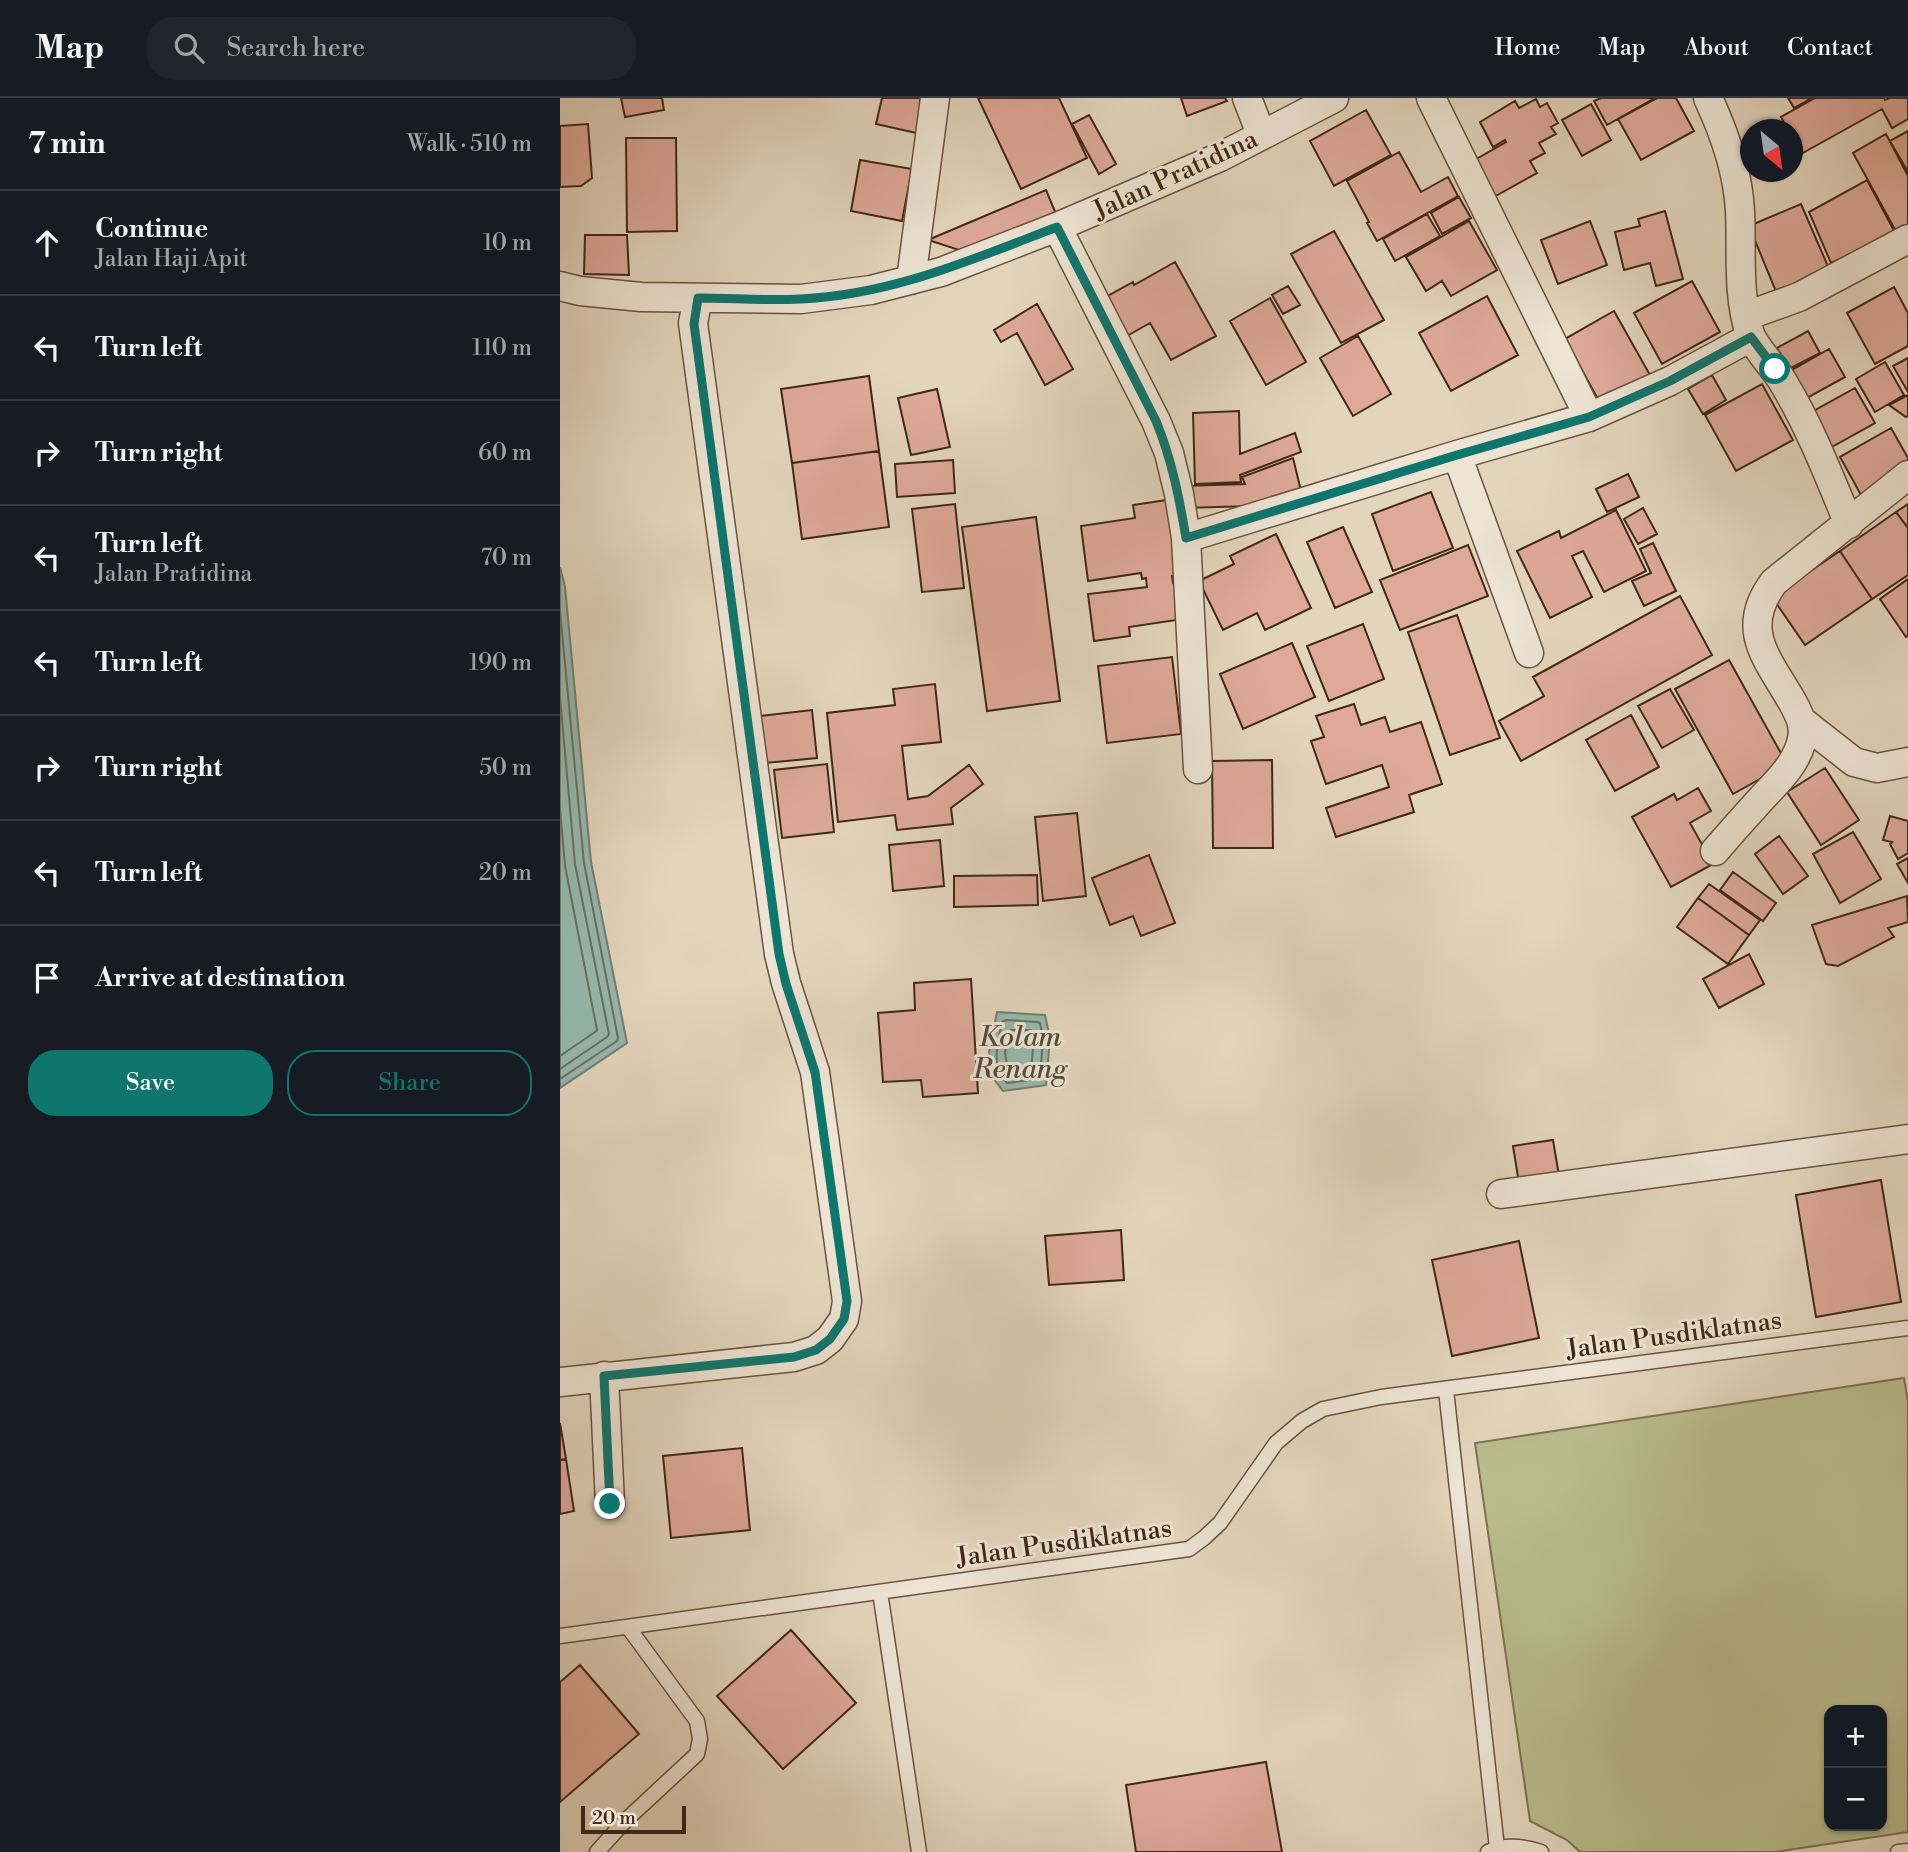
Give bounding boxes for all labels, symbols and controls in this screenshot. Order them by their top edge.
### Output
search box [146,17,636,80]
text: Map [35,28,104,69]
icon: search [170,29,208,67]
text: Search here [226,32,365,64]
text: Home [1495,33,1560,63]
text: Map [1598,33,1646,63]
text: About [1684,33,1749,63]
text: Contact [1787,33,1873,63]
north arrow [1740,119,1803,182]
street label: Jalan Pratidina [1087,122,1263,227]
text: 7 min [28,125,106,163]
text: Walk · 510 m [407,130,532,158]
text: Continue [95,213,208,245]
icon: ahead [28,224,66,262]
text: 10 m [483,229,532,257]
text: Jalan Haji Apit [95,245,248,273]
icon: left [28,329,66,367]
text: Turn left [95,332,203,364]
text: 110 m [472,334,532,362]
route start [1759,353,1790,384]
icon: right [28,434,66,472]
text: Turn right [95,437,223,469]
text: 60 m [478,439,532,467]
text: Turn left [95,528,203,560]
icon: left [28,539,66,577]
text: 70 m [481,544,532,572]
text: Jalan Pratidina [95,560,252,588]
icon: left [28,644,66,682]
text: Turn left [95,647,203,679]
text: 190 m [469,649,532,677]
icon: right [28,749,66,787]
text: Turn right [95,752,223,784]
text: 50 m [479,754,532,782]
icon: left [28,854,66,892]
text: Turn left [95,857,203,889]
text: 20 m [479,859,532,887]
icon: arrive [28,959,66,997]
text: Arrive at destination [95,962,345,994]
water label: Kolam Renang [972,1020,1068,1087]
button: Save [28,1050,273,1116]
button: Share [287,1050,532,1116]
street label: Jalan Pusdiklatnas [1563,1304,1784,1366]
route end [594,1488,625,1519]
street label: Jalan Pusdiklatnas [953,1512,1174,1574]
map controls [1824,1705,1887,1831]
button: + [1824,1705,1887,1768]
button: − [1824,1768,1887,1831]
scale bar [581,1803,686,1835]
text: 20 m [592,1806,636,1830]

